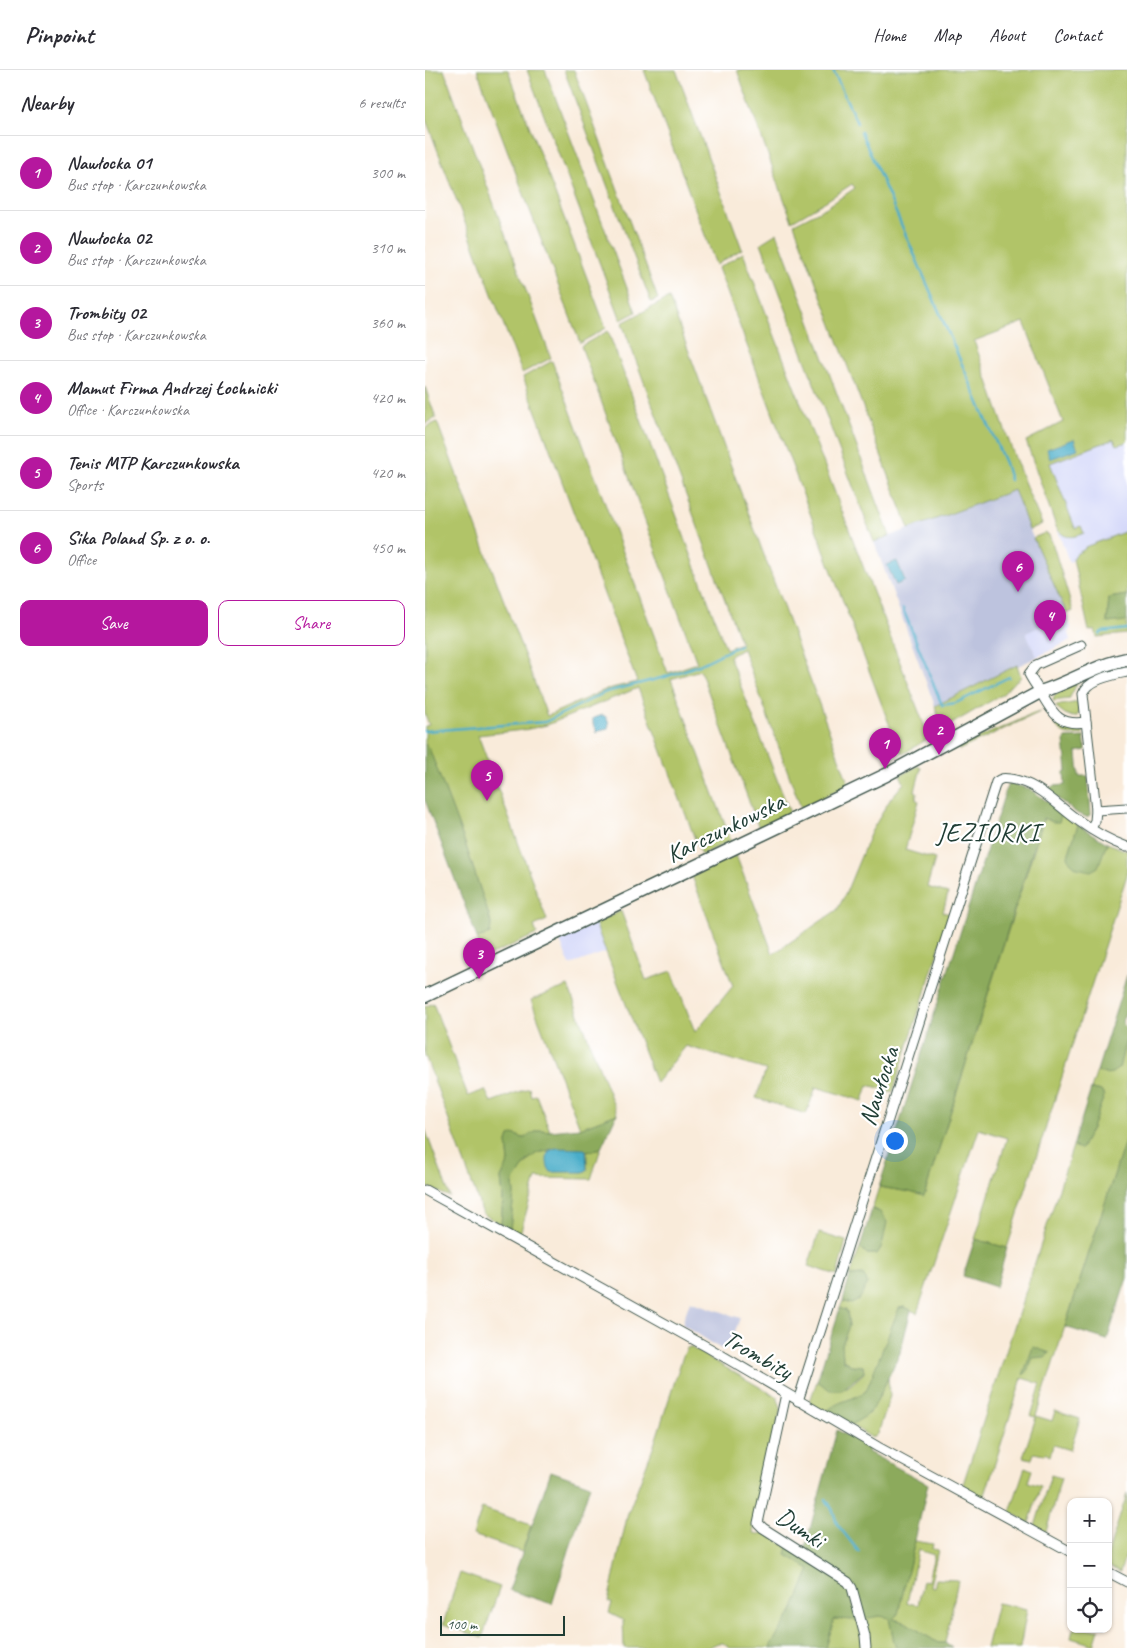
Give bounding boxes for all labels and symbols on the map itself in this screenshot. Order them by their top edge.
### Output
pin: 6 [1002,551,1034,592]
pin: 4 [1034,600,1066,641]
pin: 2 [923,714,955,755]
pin: 1 [869,728,901,769]
pin: 5 [471,760,503,801]
street label: Karczunkowska [661,785,792,870]
district label: JEZIORKI [934,816,1044,849]
pin: 3 [463,938,495,979]
street label: Nawłocka [851,1041,907,1130]
your location [882,1128,908,1154]
street label: Trombity [717,1322,799,1388]
street label: Dumki [770,1500,833,1557]
scale bar [440,1613,565,1636]

